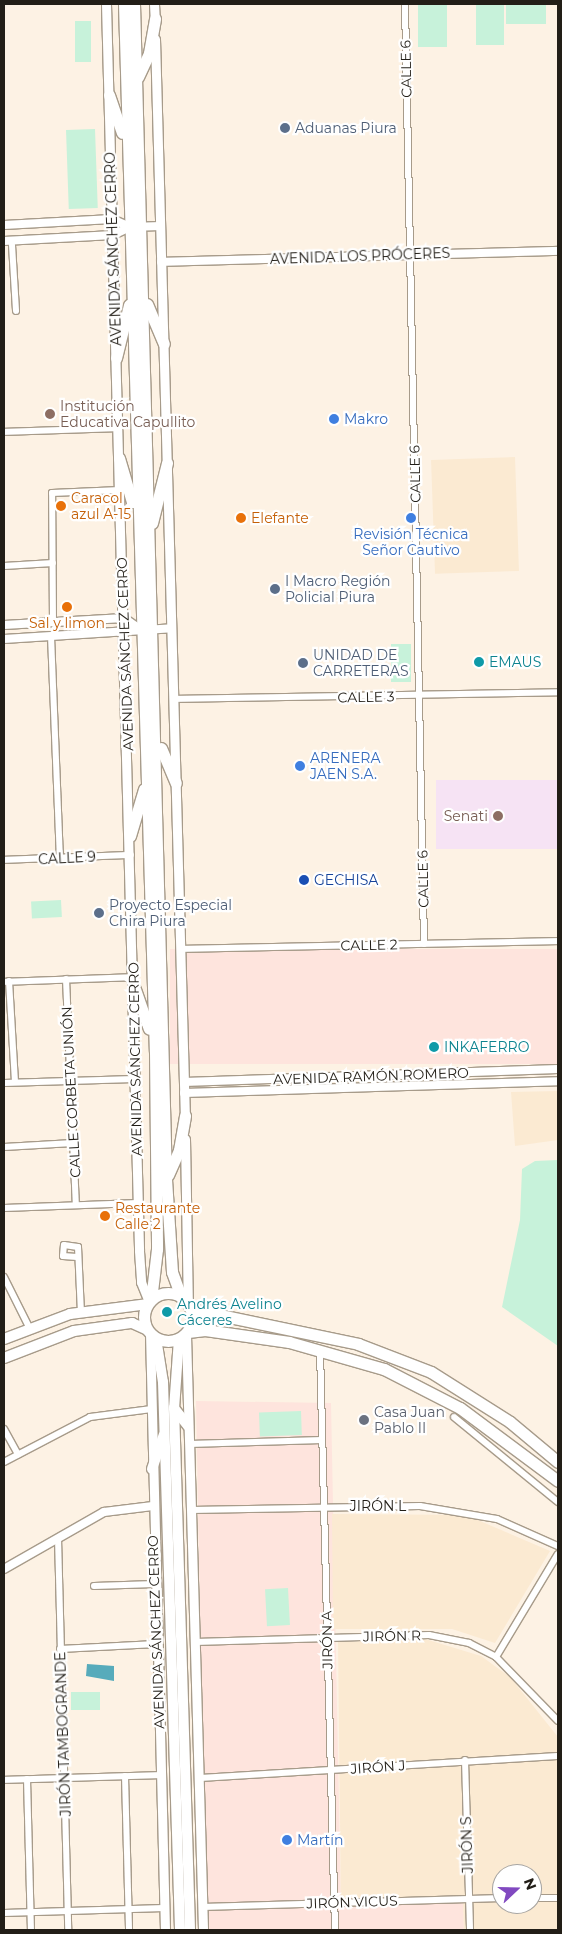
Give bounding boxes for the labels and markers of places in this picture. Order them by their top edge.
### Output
place label: Aduanas Piura [295,120,397,136]
marker: Aduanas Piura [279,122,291,134]
place label: Institución Educativa Capullito [60,398,195,431]
marker: Institución Educativa Capullito [44,408,56,420]
place label: Makro [344,411,388,427]
marker: Makro [328,413,340,425]
place label: Caracol azul A-15 [71,490,131,522]
marker: Caracol azul A-15 [55,500,67,512]
place label: Elefante [251,510,309,526]
marker: Elefante [235,512,247,524]
marker: Revisión Técnica Señor Cautivo [405,512,417,524]
place label: Revisión Técnica Señor Cautivo [353,526,469,558]
place label: I Macro Región Policial Piura [285,573,390,606]
marker: I Macro Región Policial Piura [269,583,281,595]
marker: Sal y limon [61,601,73,613]
place label: Sal y limon [29,615,105,631]
place label: UNIDAD DE CARRETERAS [313,647,408,680]
place label: EMAUS [489,654,541,670]
marker: EMAUS [473,656,485,668]
marker: UNIDAD DE CARRETERAS [297,657,309,669]
place label: ARENERA JAEN S.A. [310,750,380,782]
marker: ARENERA JAEN S.A. [294,760,306,772]
place label: Senati [444,808,488,824]
marker: Senati [492,810,504,822]
place label: GECHISA [314,872,378,888]
marker: GECHISA [298,874,310,886]
place label: Proyecto Especial Chira Piura [109,897,232,930]
marker: Proyecto Especial Chira Piura [93,907,105,919]
place label: INKAFERRO [444,1039,529,1055]
marker: INKAFERRO [428,1041,440,1053]
place label: Restaurante Calle 2 [115,1200,200,1232]
marker: Restaurante Calle 2 [99,1210,111,1222]
place label: Andrés Avelino Cáceres [177,1296,282,1328]
marker: Andrés Avelino Cáceres [161,1306,173,1318]
place label: Casa Juan Pablo II [374,1404,445,1436]
marker: Casa Juan Pablo II [358,1414,370,1426]
place label: Martín [297,1832,343,1848]
marker: Martín [281,1834,293,1846]

